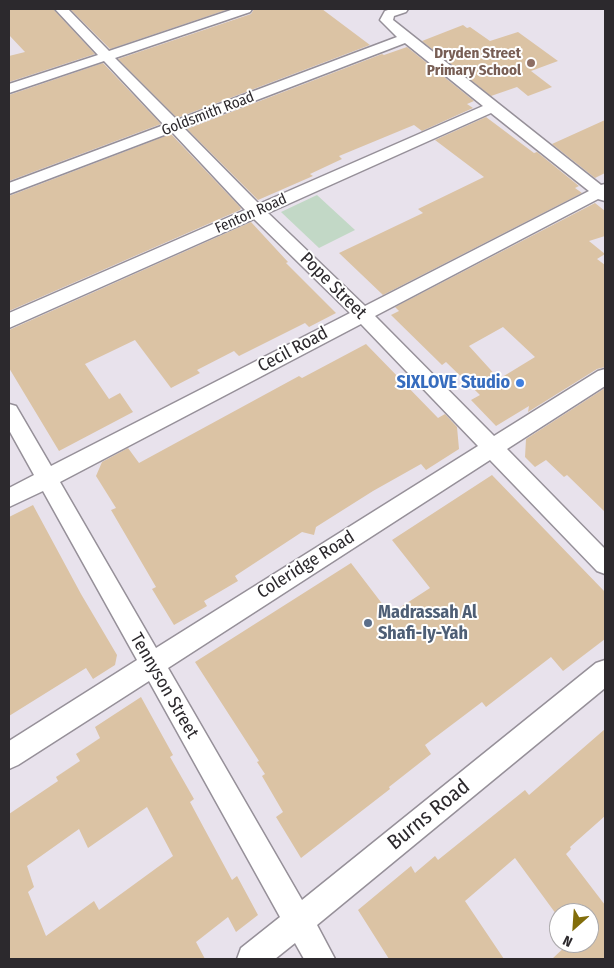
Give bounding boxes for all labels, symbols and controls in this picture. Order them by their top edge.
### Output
place label: Dryden Street Primary School [427,45,521,80]
marker: Dryden Street Primary School [525,57,537,69]
street label: Goldsmith Road [159,88,257,140]
street label: Fenton Road [212,190,290,238]
street label: Pope Street [295,248,371,324]
street label: Cecil Road [254,323,332,377]
place label: SIXLOVE Studio [397,372,510,394]
marker: SIXLOVE Studio [514,377,526,389]
street label: Coleridge Road [253,526,359,604]
place label: Madrassah Al Shafi-Iy-Yah [378,602,477,644]
marker: Madrassah Al Shafi-Iy-Yah [362,617,374,629]
street label: Tennyson Street [125,629,203,743]
street label: Burns Road [383,774,475,856]
north arrow [549,903,599,953]
text: N [560,932,575,951]

